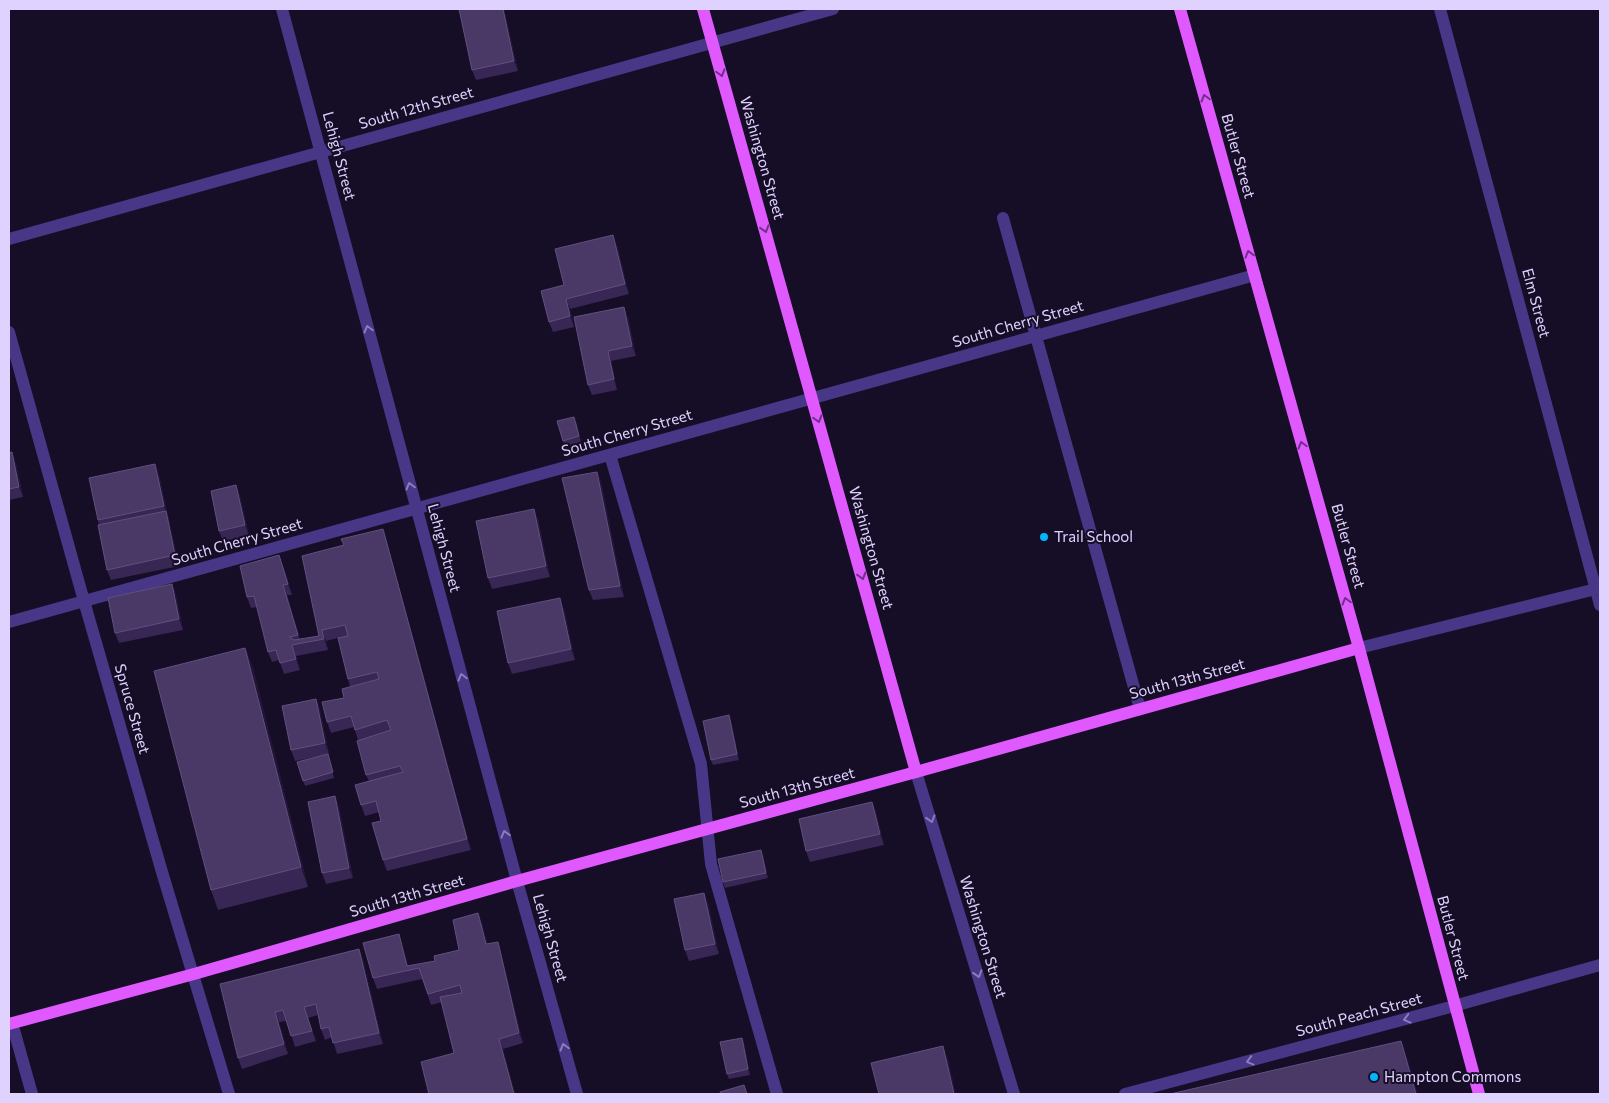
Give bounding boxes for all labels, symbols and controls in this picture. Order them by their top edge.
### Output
one-way arrow [715,68,726,77]
street label: South 12th Street [356,82,475,132]
one-way arrow [1200,93,1211,102]
street label: Washington Street [737,94,789,221]
street label: Lehigh Street [320,109,360,202]
street label: Butler Street [1218,111,1260,200]
one-way arrow [759,225,770,233]
one-way arrow [1244,250,1255,259]
street label: Elm Street [1519,266,1555,339]
street label: South Cherry Street [950,296,1085,350]
one-way arrow [364,326,374,334]
street label: South Cherry Street [559,405,694,459]
one-way arrow [813,415,823,423]
one-way arrow [1298,441,1308,449]
one-way arrow [405,482,416,491]
street label: Washington Street [846,484,898,611]
street label: Lehigh Street [425,501,465,594]
street label: Butler Street [1328,501,1370,590]
street label: South Cherry Street [169,514,304,568]
place label: Trail School [1054,527,1133,545]
marker: Trail School [1038,531,1050,543]
one-way arrow [856,571,867,580]
one-way arrow [1341,597,1352,605]
street label: South 13th Street [1127,654,1246,702]
street label: Spruce Street [112,662,154,756]
one-way arrow [457,672,468,681]
street label: South 13th Street [737,763,856,811]
one-way arrow [925,814,935,822]
one-way arrow [500,830,510,838]
street label: South 13th Street [347,870,466,920]
street label: Washington Street [957,873,1011,1000]
street label: Lehigh Street [530,892,572,984]
street label: Butler Street [1434,893,1474,982]
one-way arrow [972,970,982,978]
street label: South Peach Street [1294,989,1424,1040]
one-way arrow [1403,1013,1411,1024]
one-way arrow [559,1044,569,1052]
one-way arrow [1246,1055,1254,1066]
place label: Hampton Commons [1384,1067,1521,1085]
marker: Hampton Commons [1368,1071,1380,1083]

